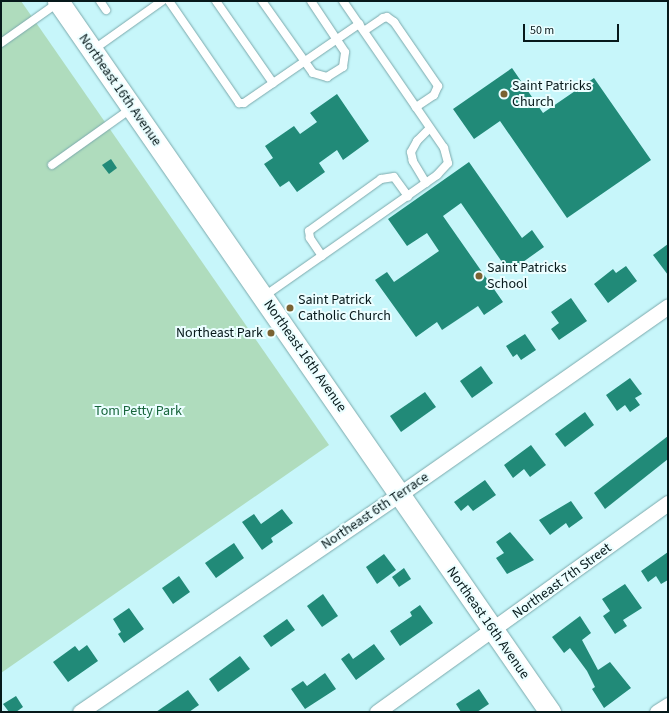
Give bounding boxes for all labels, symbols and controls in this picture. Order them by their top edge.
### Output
scale bar [525,16,621,42]
text: 50 m [530,22,554,39]
street label: Northeast 16th Avenue [75,31,165,149]
place label: Saint Patricks Church [512,78,592,110]
marker: Saint Patricks Church [499,89,509,99]
place label: Saint Patricks School [487,260,567,292]
marker: Saint Patricks School [474,271,484,281]
place label: Saint Patrick Catholic Church [298,292,391,324]
street label: Northeast 16th Avenue [260,297,350,415]
marker: Saint Patrick Catholic Church [285,303,295,313]
place label: Northeast Park [176,325,263,341]
marker: Northeast Park [266,328,276,338]
park label: Tom Petty Park [94,403,182,419]
street label: Northeast 6th Terrace [318,469,432,553]
street label: Northeast 7th Street [509,540,615,622]
street label: Northeast 16th Avenue [443,564,533,682]

